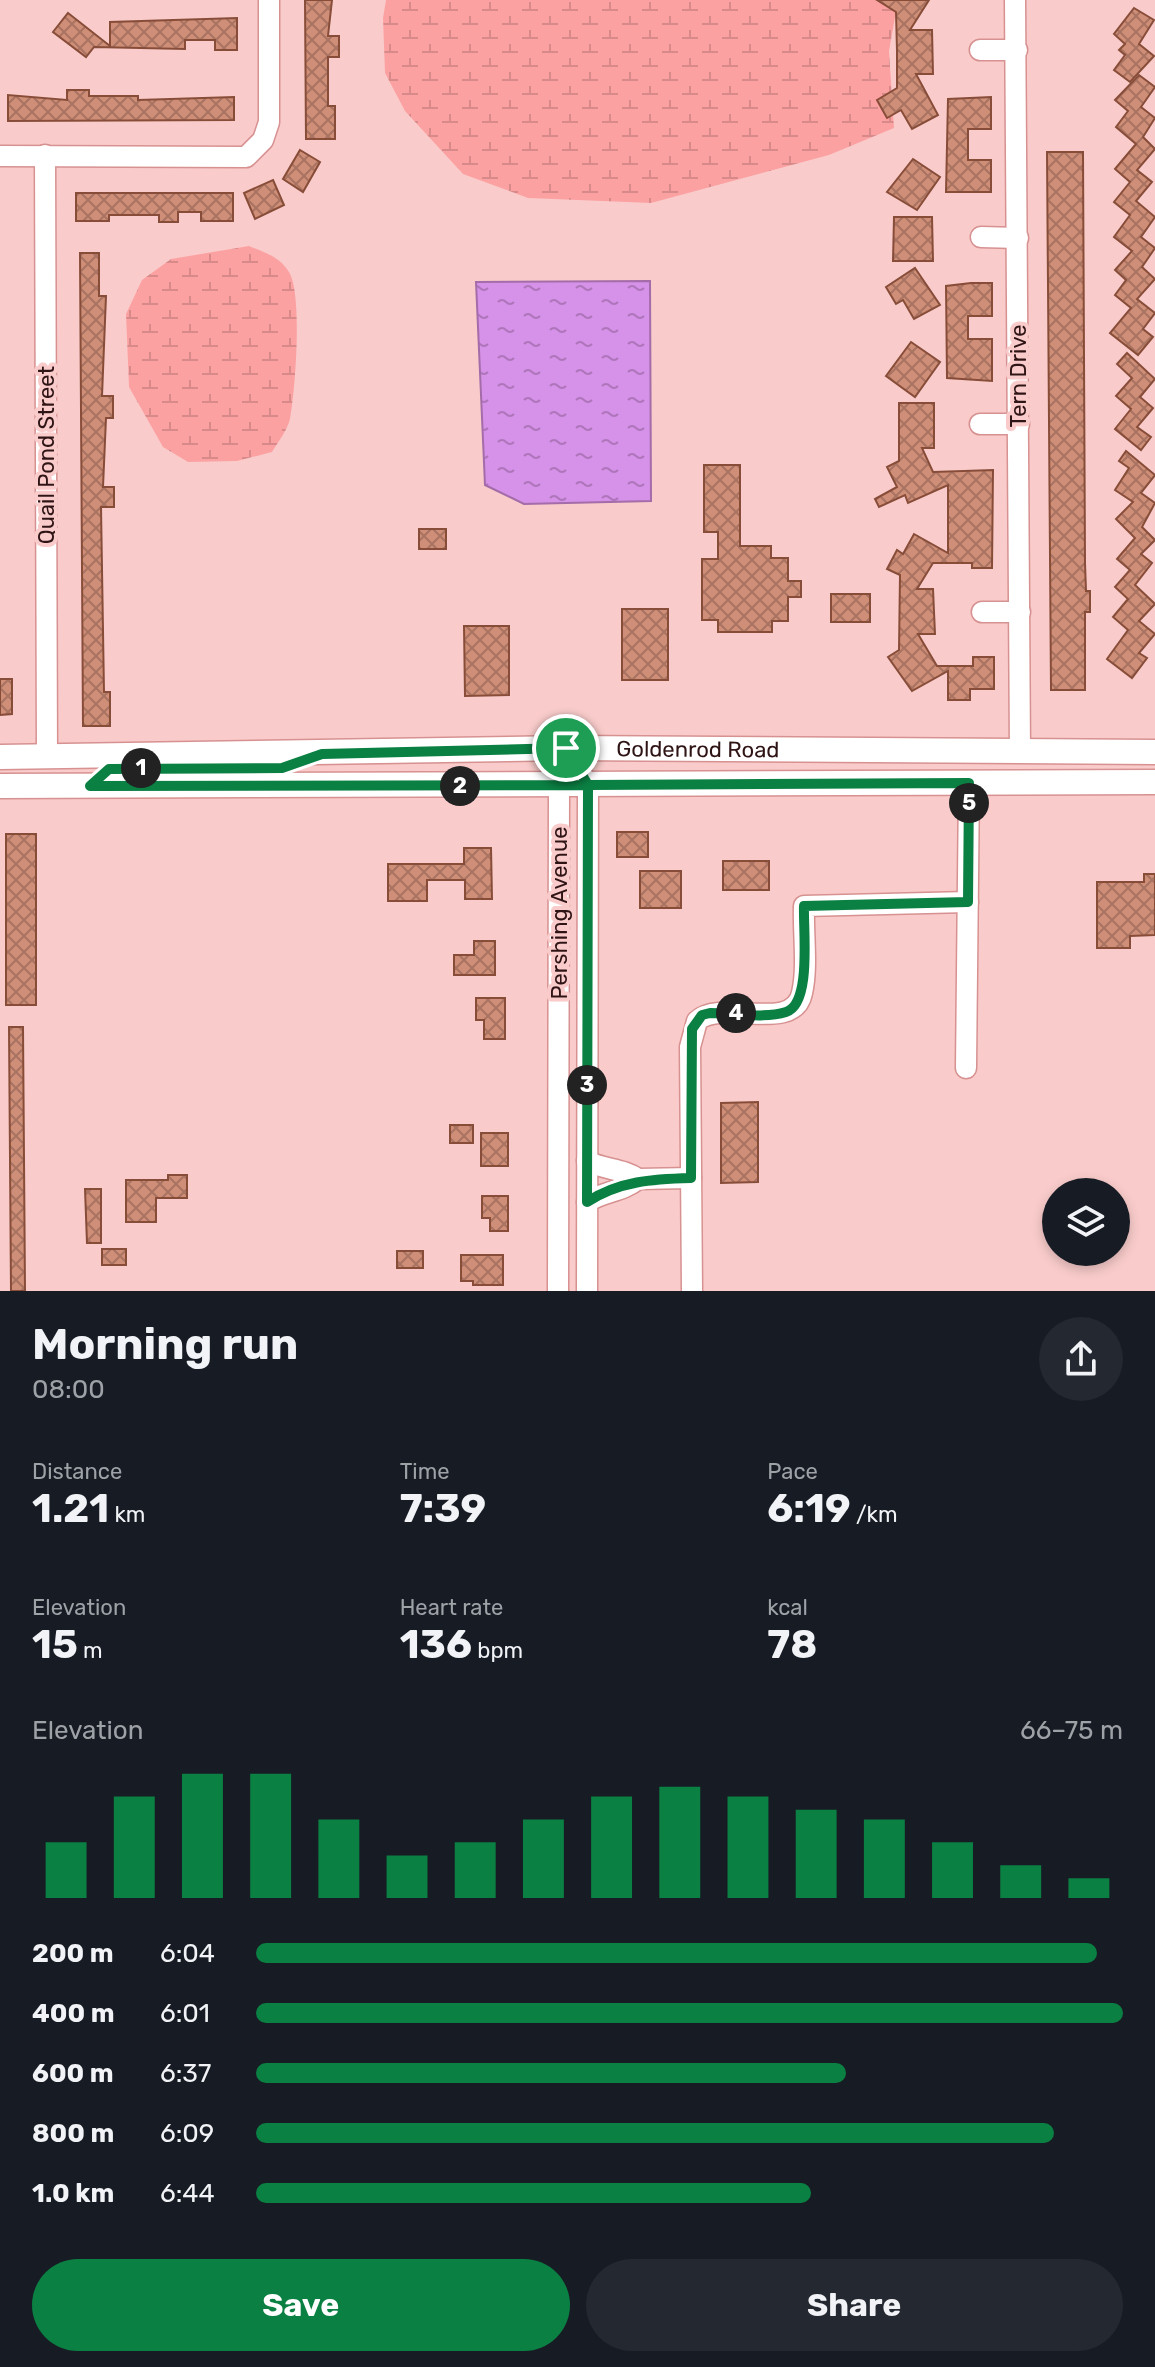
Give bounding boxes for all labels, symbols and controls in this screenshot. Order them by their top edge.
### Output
street label: Tern Drive [1005,325,1032,427]
street label: Quail Pond Street [33,365,60,544]
pin [532,714,600,782]
icon: arrive [544,726,588,770]
street label: Goldenrod Road [616,735,780,763]
pin: 1 [121,748,161,788]
text: 1 [136,754,146,781]
pin: 2 [440,766,480,806]
text: 2 [453,772,467,799]
pin: 5 [949,783,989,823]
text: 5 [962,789,976,816]
street label: Pershing Avenue [546,827,573,999]
pin: 4 [716,993,756,1033]
text: 4 [728,999,744,1026]
pin: 3 [567,1065,607,1105]
text: 3 [580,1071,594,1098]
map controls [1042,1178,1130,1266]
button: layers [1042,1178,1130,1266]
button: share [1039,1317,1123,1401]
text: Morning run [32,1318,298,1370]
text: 08:00 [32,1374,105,1405]
text: Distance [32,1458,122,1485]
text: Time [400,1458,450,1485]
text: Pace [767,1458,818,1485]
text: 1.21 [32,1485,109,1532]
text: 7:39 [400,1485,486,1532]
text: 6:19 [767,1485,851,1532]
text: km [109,1501,145,1528]
text: /km [851,1501,897,1528]
text: Elevation [32,1594,126,1621]
text: Heart rate [400,1594,503,1621]
text: kcal [767,1594,808,1621]
text: 15 [32,1621,78,1668]
text: 136 [400,1621,472,1668]
text: 78 [767,1621,817,1668]
text: m [78,1637,103,1664]
text: bpm [472,1637,523,1664]
text: Elevation [32,1715,143,1746]
text: 66–75 m [1020,1715,1123,1746]
text: 200 m [32,1938,114,1969]
text: 6:04 [160,1938,215,1969]
text: 400 m [32,1998,114,2029]
text: 6:01 [160,1998,210,2029]
text: 600 m [32,2058,114,2089]
text: 6:37 [160,2058,211,2089]
text: 800 m [32,2118,114,2149]
text: 6:09 [160,2118,214,2149]
text: 1.0 km [32,2178,114,2209]
text: 6:44 [160,2178,215,2209]
button: Save [32,2259,570,2351]
button: Share [586,2259,1123,2351]

